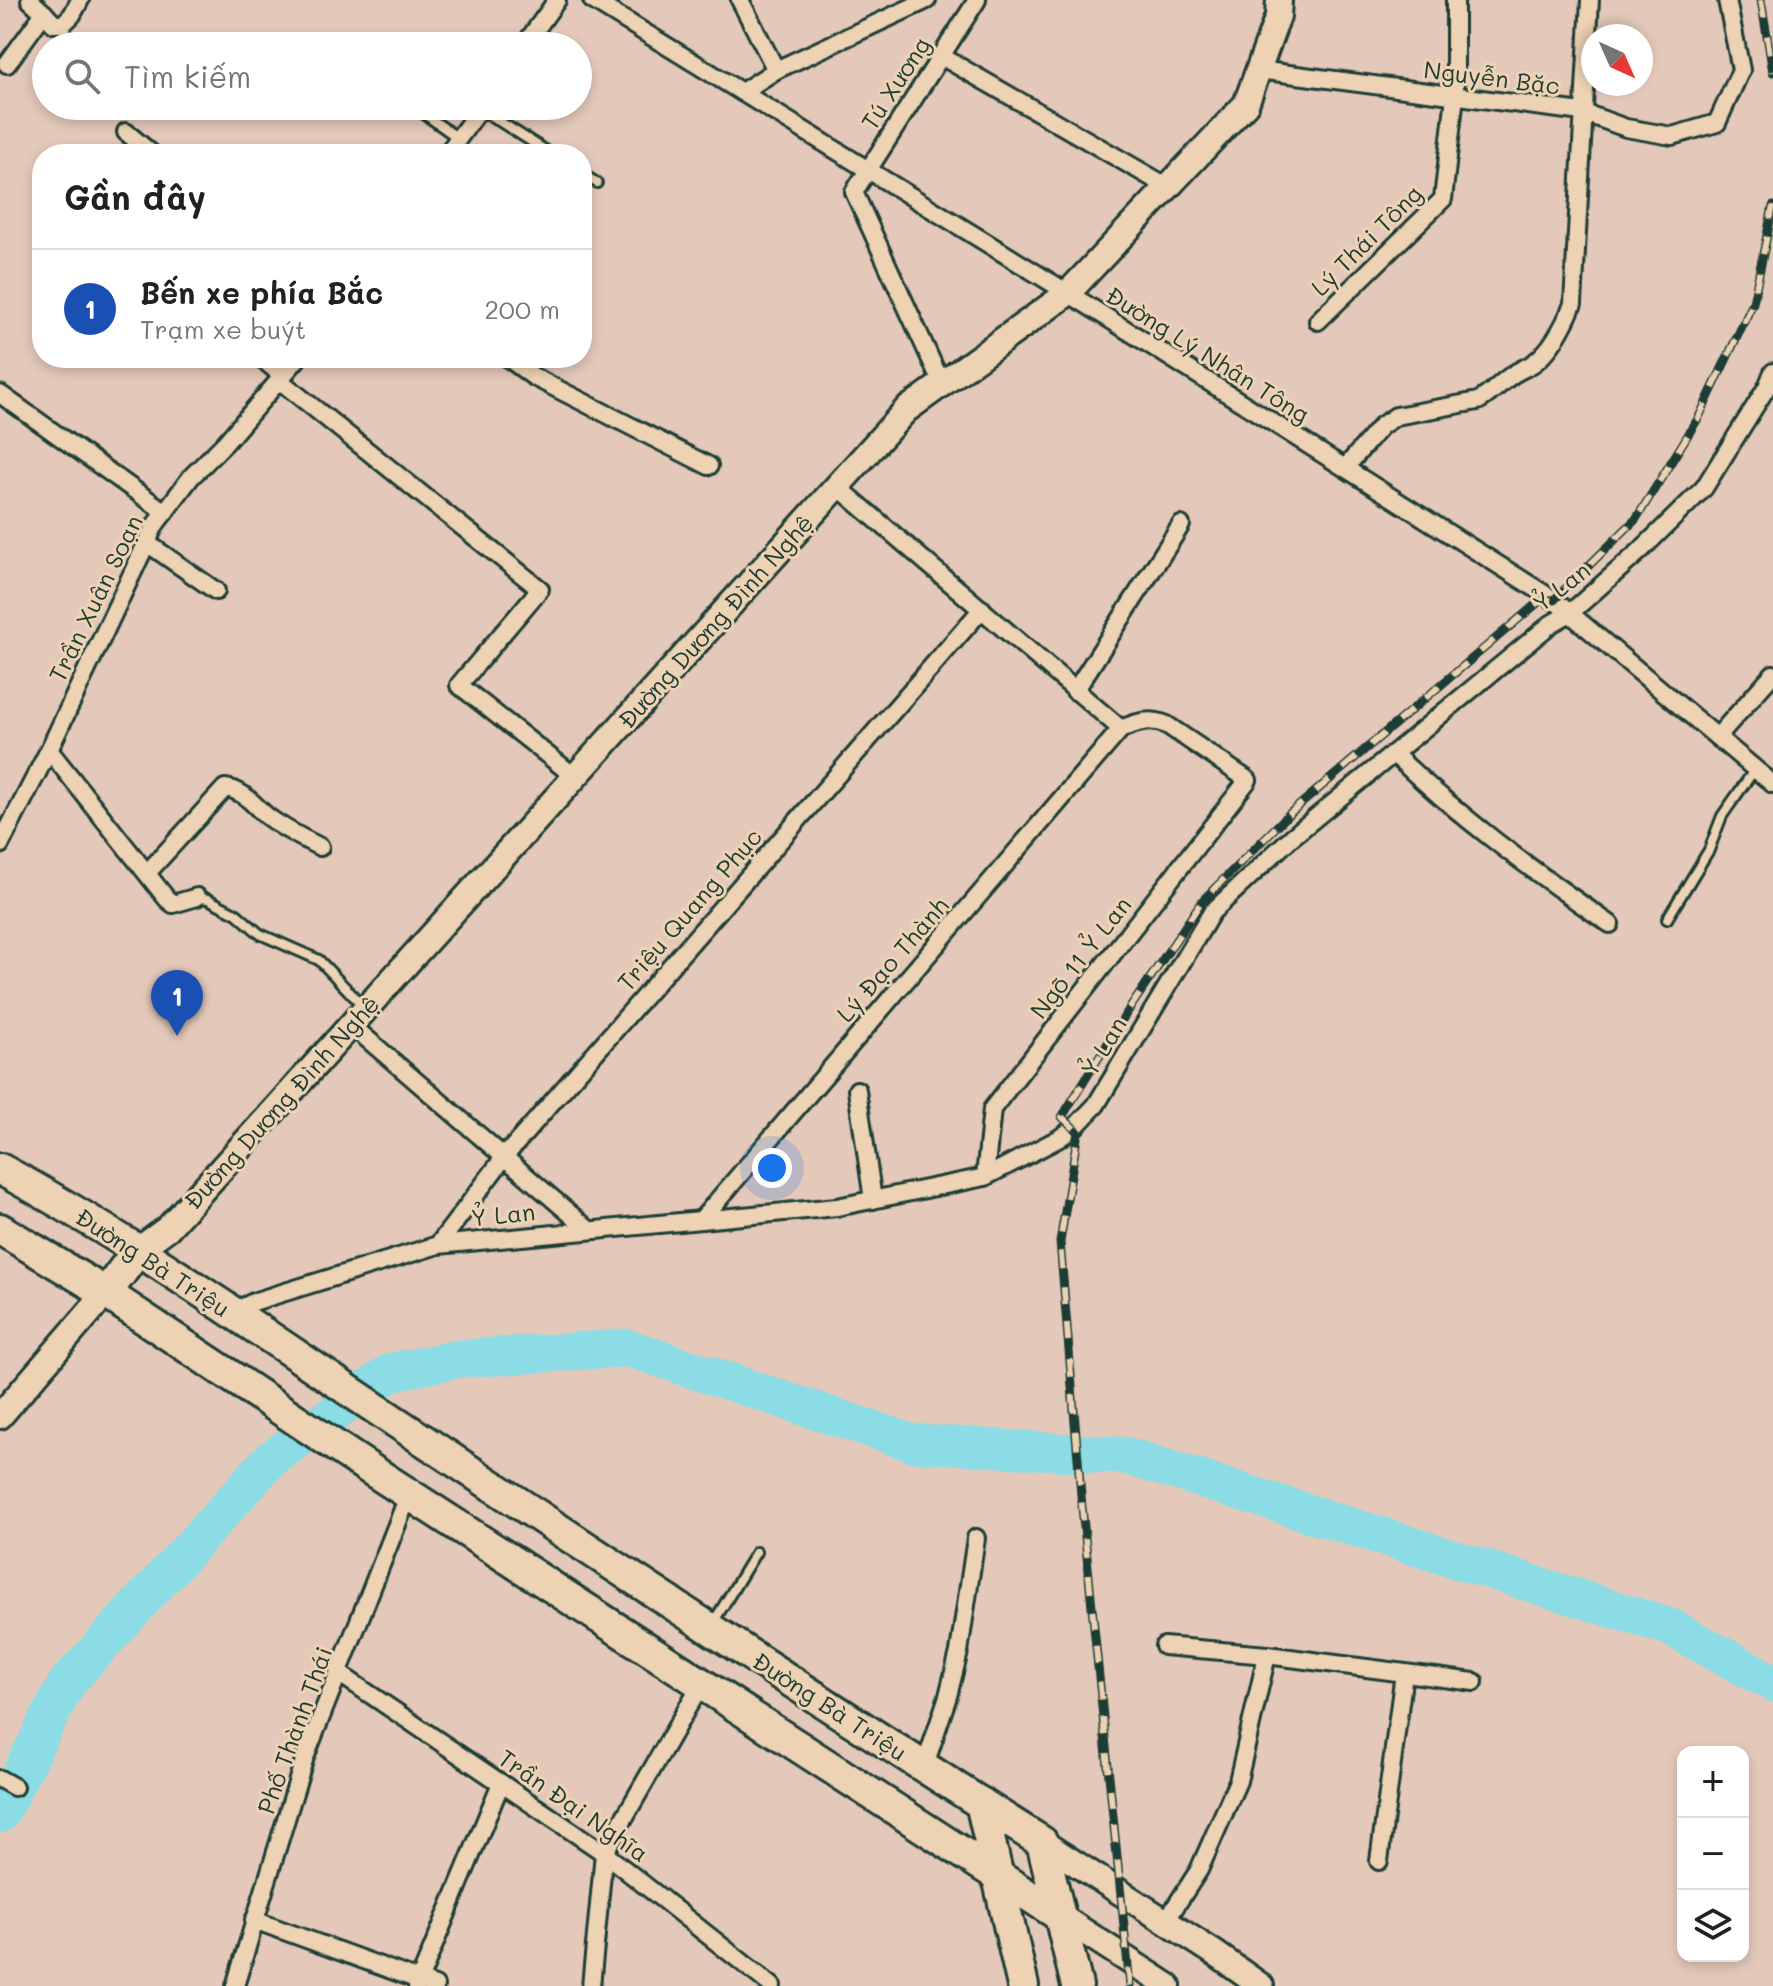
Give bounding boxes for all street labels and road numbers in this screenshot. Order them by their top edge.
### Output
street label: Tú Xương [853,31,937,135]
street label: Nguyễn Bặc [1422,53,1562,101]
street label: Lý Thái Tông [1304,178,1428,302]
street label: Đường Lý Nhân Tông [1100,279,1316,429]
street label: Đường Dương Đình Nghệ [611,507,819,735]
street label: Trần Xuân Soạn [41,509,149,687]
street label: Ỷ Lan [1526,554,1596,618]
street label: Triệu Quang Phục [610,821,768,997]
street label: Lý Đạo Thành [829,890,955,1028]
street label: Ngõ 11 Ỷ Lan [1023,890,1137,1024]
street label: Đường Dương Đình Nghệ [177,988,385,1216]
street label: Ỷ Lan [1073,1010,1133,1082]
street label: Ỷ Lan [469,1195,537,1233]
street label: Đường Bà Triệu [70,1201,236,1323]
street label: Phố Thành Thái [249,1642,339,1818]
street label: Đường Bà Triệu [747,1645,913,1767]
street label: Trần Đại Nghĩa [493,1742,655,1868]

